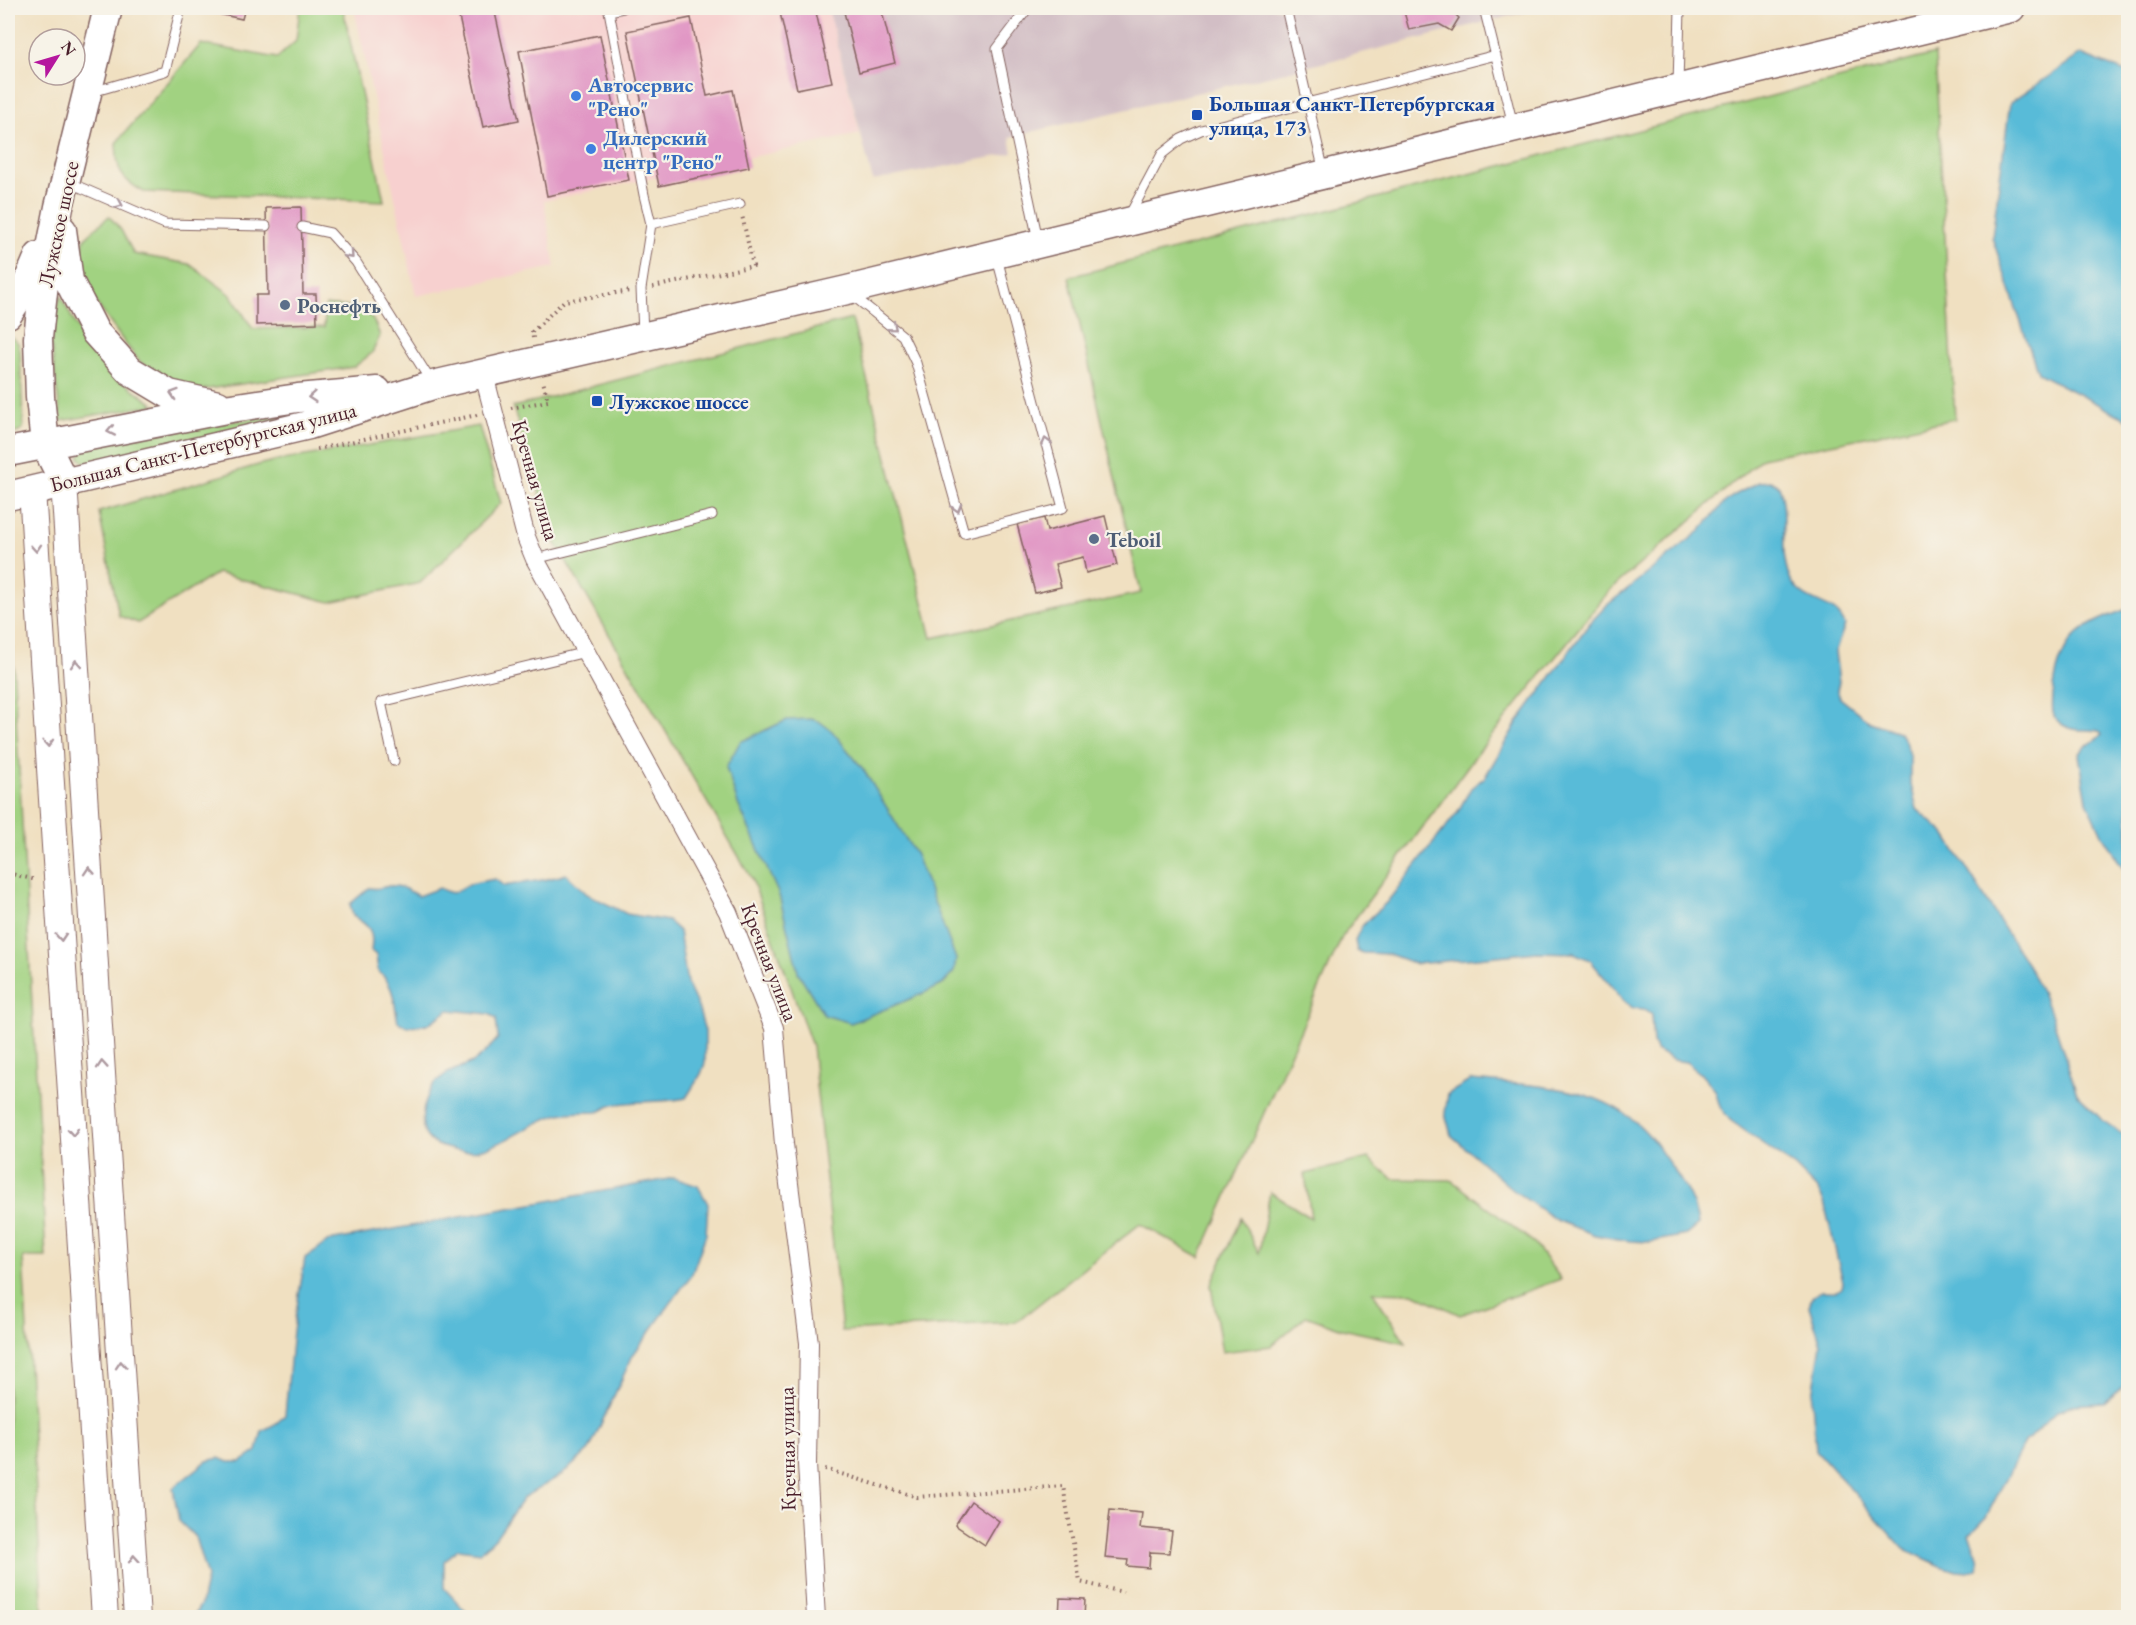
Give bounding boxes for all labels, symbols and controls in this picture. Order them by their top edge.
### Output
north arrow [27,27,87,87]
text: N [56,37,81,60]
place label: Автосервис "Рено" [587,71,694,122]
marker: Автосервис "Рено" [569,89,583,103]
place label: Большая Санкт-Петербургская улица, 173 [1209,90,1495,141]
marker: Большая Санкт-Петербургская улица, 173 [1190,108,1204,122]
place label: Дилерский центр "Рено" [603,124,722,175]
marker: Дилерский центр "Рено" [584,142,598,156]
street label: Лужское шоссе [31,158,85,290]
one-way arrow [113,197,124,209]
one-way arrow [343,248,354,259]
place label: Роснефть [297,292,381,319]
marker: Роснефть [278,298,292,312]
one-way arrow [886,320,897,331]
place label: Лужское шоссе [609,388,749,415]
one-way arrow [169,389,180,401]
one-way arrow [308,390,317,403]
marker: Лужское шоссе [590,394,604,408]
street label: Большая Санкт-Петербургская улица [47,396,360,498]
street label: Кречная улица [506,417,566,544]
one-way arrow [107,424,117,437]
one-way arrow [1040,438,1053,448]
one-way arrow [950,503,963,513]
place label: Teboil [1106,526,1161,553]
marker: Teboil [1087,532,1101,546]
one-way arrow [29,544,42,553]
one-way arrow [70,659,83,668]
one-way arrow [42,738,55,747]
one-way arrow [83,866,96,875]
street label: Кречная улица [735,899,805,1025]
one-way arrow [54,933,67,942]
one-way arrow [95,1061,108,1070]
one-way arrow [67,1128,80,1137]
one-way arrow [115,1360,128,1369]
street label: Кречная улица [772,1386,802,1511]
one-way arrow [127,1555,140,1564]

